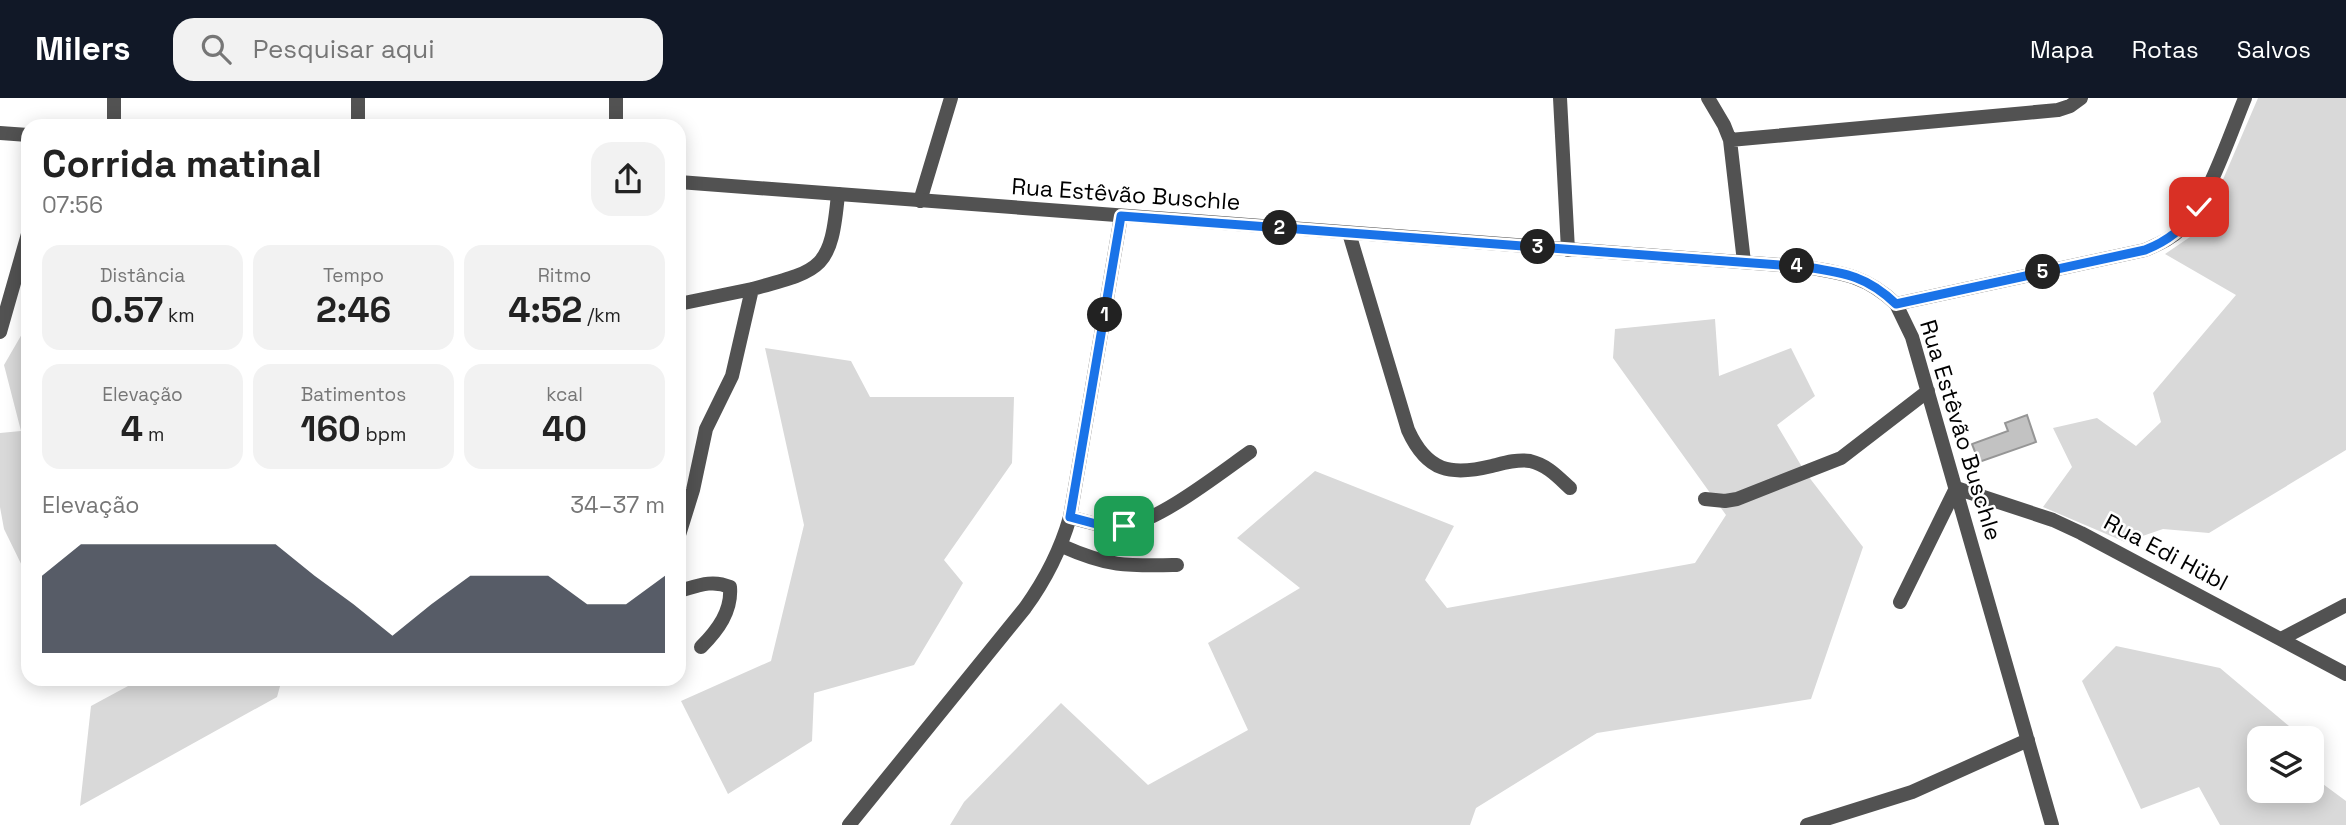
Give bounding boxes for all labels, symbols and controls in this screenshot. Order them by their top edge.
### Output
search box [173,18,663,81]
text: Milers [35,28,131,70]
icon: search [197,30,235,68]
text: Pesquisar aqui [253,32,435,66]
text: Mapa [2030,34,2094,65]
text: Rotas [2132,34,2199,65]
text: Salvos [2237,34,2311,65]
text: Corrida matinal [42,140,322,188]
button: share [591,142,665,216]
street label: Rua Estêvão Buschle [1011,171,1241,217]
pin [2169,177,2229,237]
icon: check [2180,188,2218,226]
text: 07:56 [42,190,103,220]
pin: 2 [1262,211,1298,246]
text: 2 [1274,215,1285,240]
pin: 3 [1520,230,1556,264]
text: 3 [1532,234,1543,259]
pin: 4 [1780,248,1814,284]
text: 4 [1790,253,1803,278]
pin: 5 [2025,254,2060,290]
text: 5 [2037,259,2048,284]
text: Distância [100,263,185,288]
text: Tempo [323,263,384,288]
text: Ritmo [538,263,591,288]
text: 0.57 [90,288,163,332]
text: 2:46 [316,288,391,332]
text: 4:52 [508,288,582,332]
pin: 1 [1088,298,1122,332]
text: 1 [1100,302,1109,327]
text: km [163,303,195,328]
text: /km [582,303,621,328]
street label: Rua Estêvão Buschle [1913,316,2009,544]
text: Elevação [102,382,183,407]
text: Batimentos [301,382,406,407]
text: kcal [546,382,583,407]
text: 4 [121,407,143,451]
text: 160 [301,407,361,451]
text: 40 [542,407,587,451]
text: m [143,422,164,447]
text: bpm [361,422,406,447]
text: Elevação [42,490,140,520]
text: 34–37 m [570,490,665,520]
pin [1094,496,1154,556]
icon: arrive [1105,507,1143,545]
street label: Rua Edi Hübl [2099,507,2233,597]
map controls [2247,726,2324,803]
button: layers [2247,726,2324,803]

